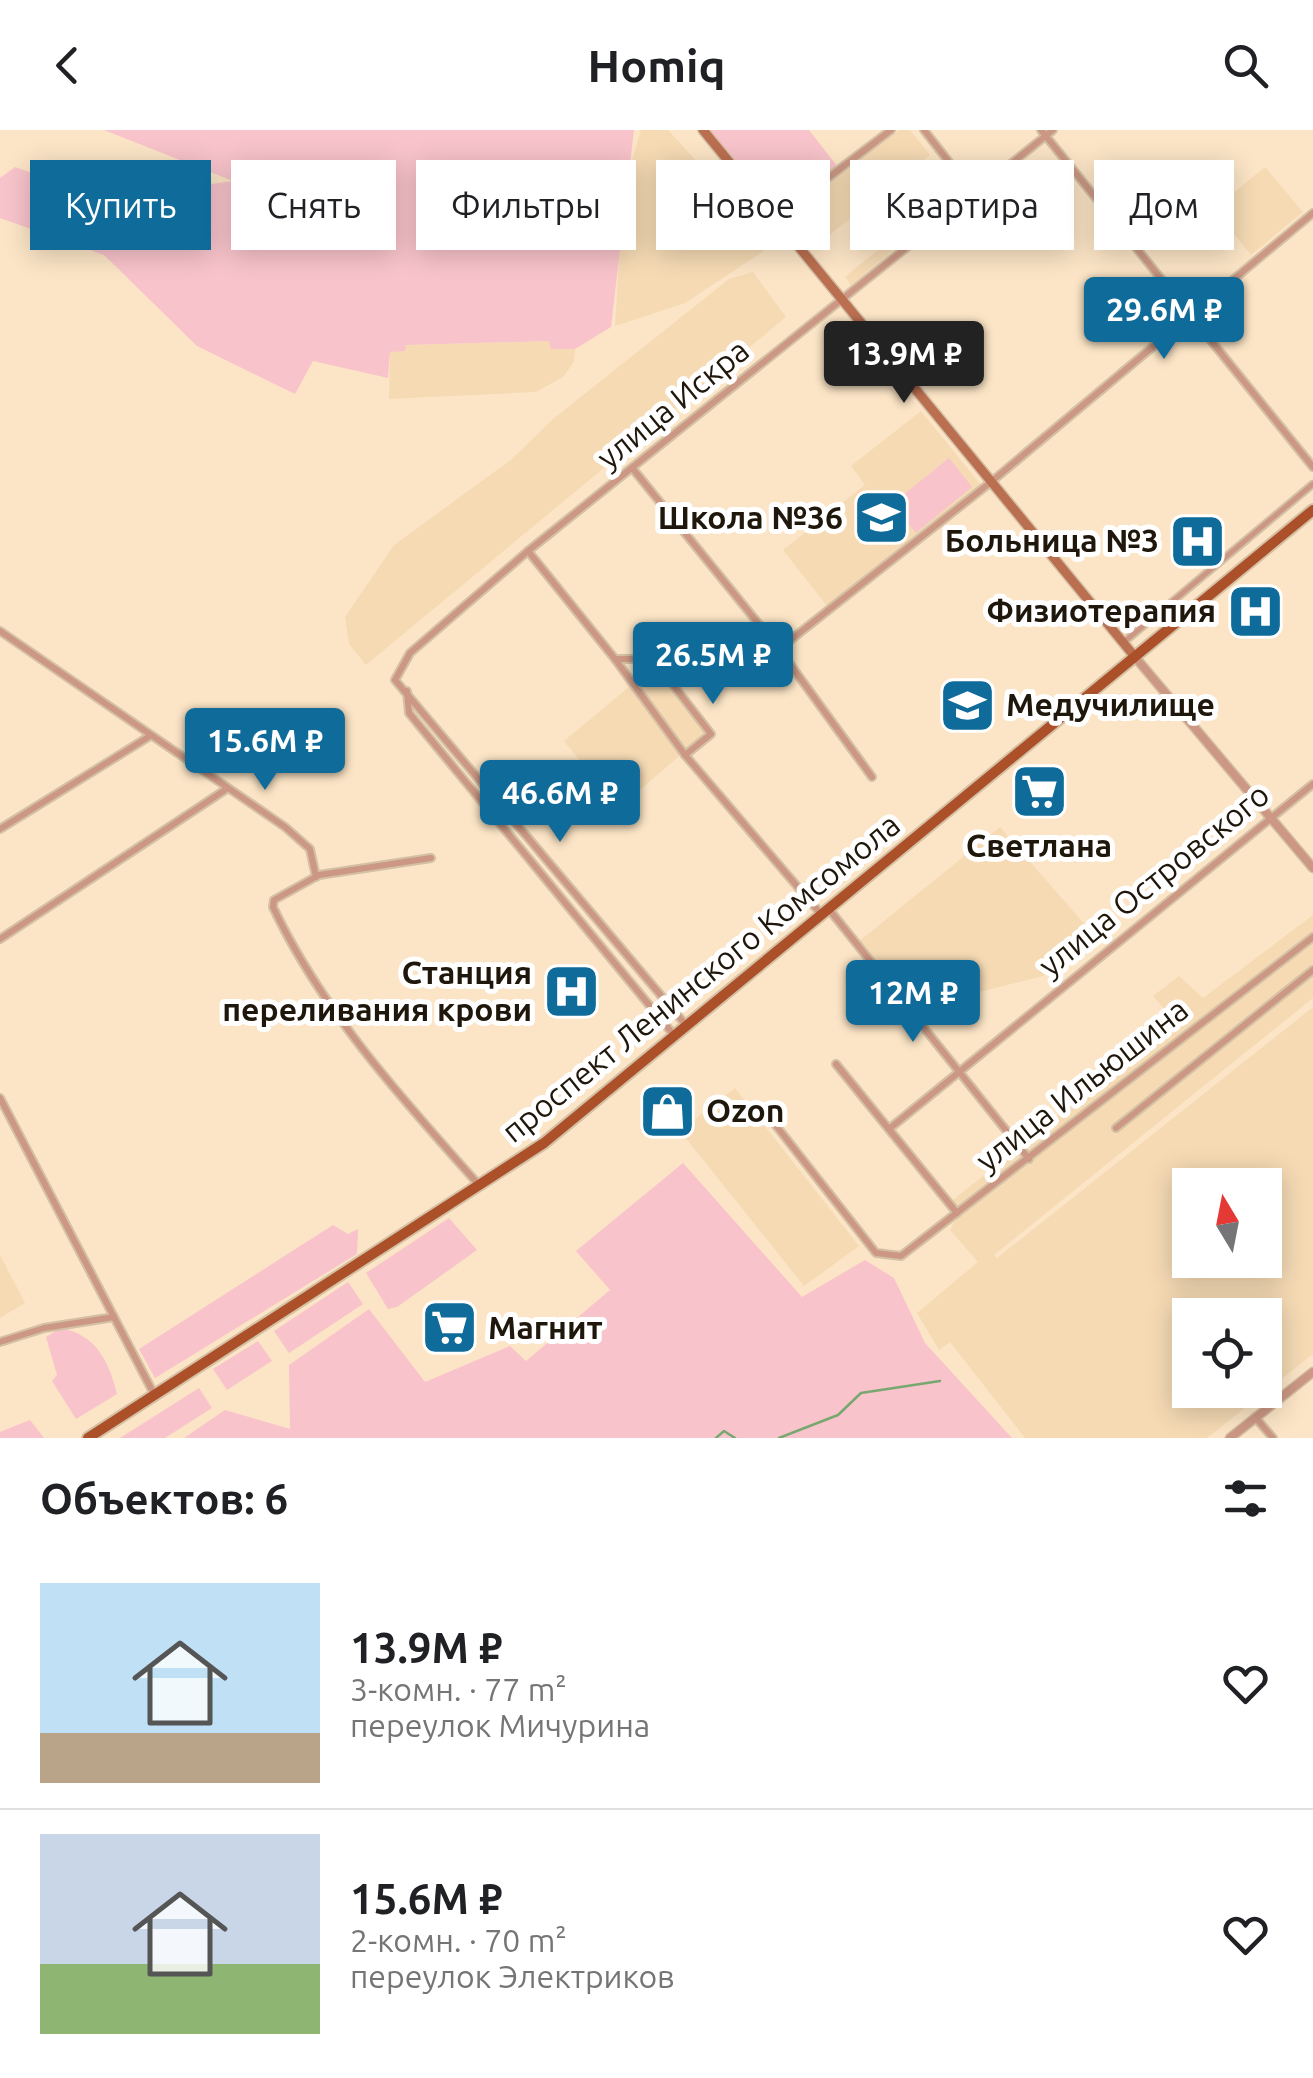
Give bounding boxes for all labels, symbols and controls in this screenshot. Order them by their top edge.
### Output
icon: back [40,38,95,93]
icon: search [1218,38,1273,93]
text: Homiq [588,40,725,91]
chip: Купить [30,160,211,250]
chip: Снять [231,160,396,250]
chip: Фильтры [416,160,636,250]
chip: Новое [656,160,830,250]
chip: Квартира [850,160,1074,250]
chip: Дом [1094,160,1234,250]
pin: 29.6M ₽ [1072,277,1256,362]
text: 29.6M ₽ [1106,291,1222,327]
pin: 13.9M ₽ [812,321,996,406]
street label: улица Искра [589,331,755,475]
text: 13.9M ₽ [846,335,962,371]
school or university icon: Школа №36 [852,488,912,548]
place label: Школа №36 [658,499,843,535]
hospital icon: Больница №3 [1168,511,1228,571]
place label: Больница №3 [945,522,1159,558]
hospital icon: Физиотерапия [1225,581,1285,641]
place label: Физиотерапия [986,592,1216,628]
pin: 26.5M ₽ [621,622,805,707]
text: 26.5M ₽ [655,636,771,672]
school or university icon: Медучилище [937,675,997,735]
place label: Медучилище [1006,686,1215,722]
pin: 15.6M ₽ [173,708,357,793]
text: 15.6M ₽ [207,722,323,758]
pin: 46.6M ₽ [468,760,652,845]
supermarket icon: Светлана [1009,762,1069,822]
text: 46.6M ₽ [502,774,618,810]
street label: улица Островского [1031,775,1276,983]
street label: проспект Ленинского Комсомола [494,806,906,1149]
place label: Светлана [966,827,1112,863]
place label: Станция переливания крови [222,954,532,1027]
pin: 12M ₽ [843,960,983,1045]
hospital icon: Станция переливания крови [541,961,601,1021]
text: 12M ₽ [868,974,958,1010]
street label: улица Ильюшина [968,990,1194,1178]
shop icon: Ozon [637,1081,697,1141]
place label: Ozon [706,1092,784,1128]
north arrow [1172,1168,1282,1278]
map controls [1172,1168,1282,1408]
supermarket icon: Магнит [419,1298,479,1358]
button: locate [1172,1298,1282,1408]
place label: Магнит [488,1309,603,1345]
icon: filters [1218,1471,1273,1526]
text: Объектов: 6 [40,1475,288,1522]
icon: home [120,1623,240,1743]
text: 13.9M ₽ [350,1624,502,1671]
icon: heart [1218,1656,1273,1711]
text: 3-комн. · 77 m² [350,1671,567,1707]
text: переулок Мичурина [350,1707,650,1743]
icon: home [120,1874,240,1994]
text: 15.6M ₽ [350,1875,502,1922]
icon: heart [1218,1907,1273,1962]
text: 2-комн. · 70 m² [350,1922,567,1958]
text: переулок Электриков [350,1958,675,1994]

